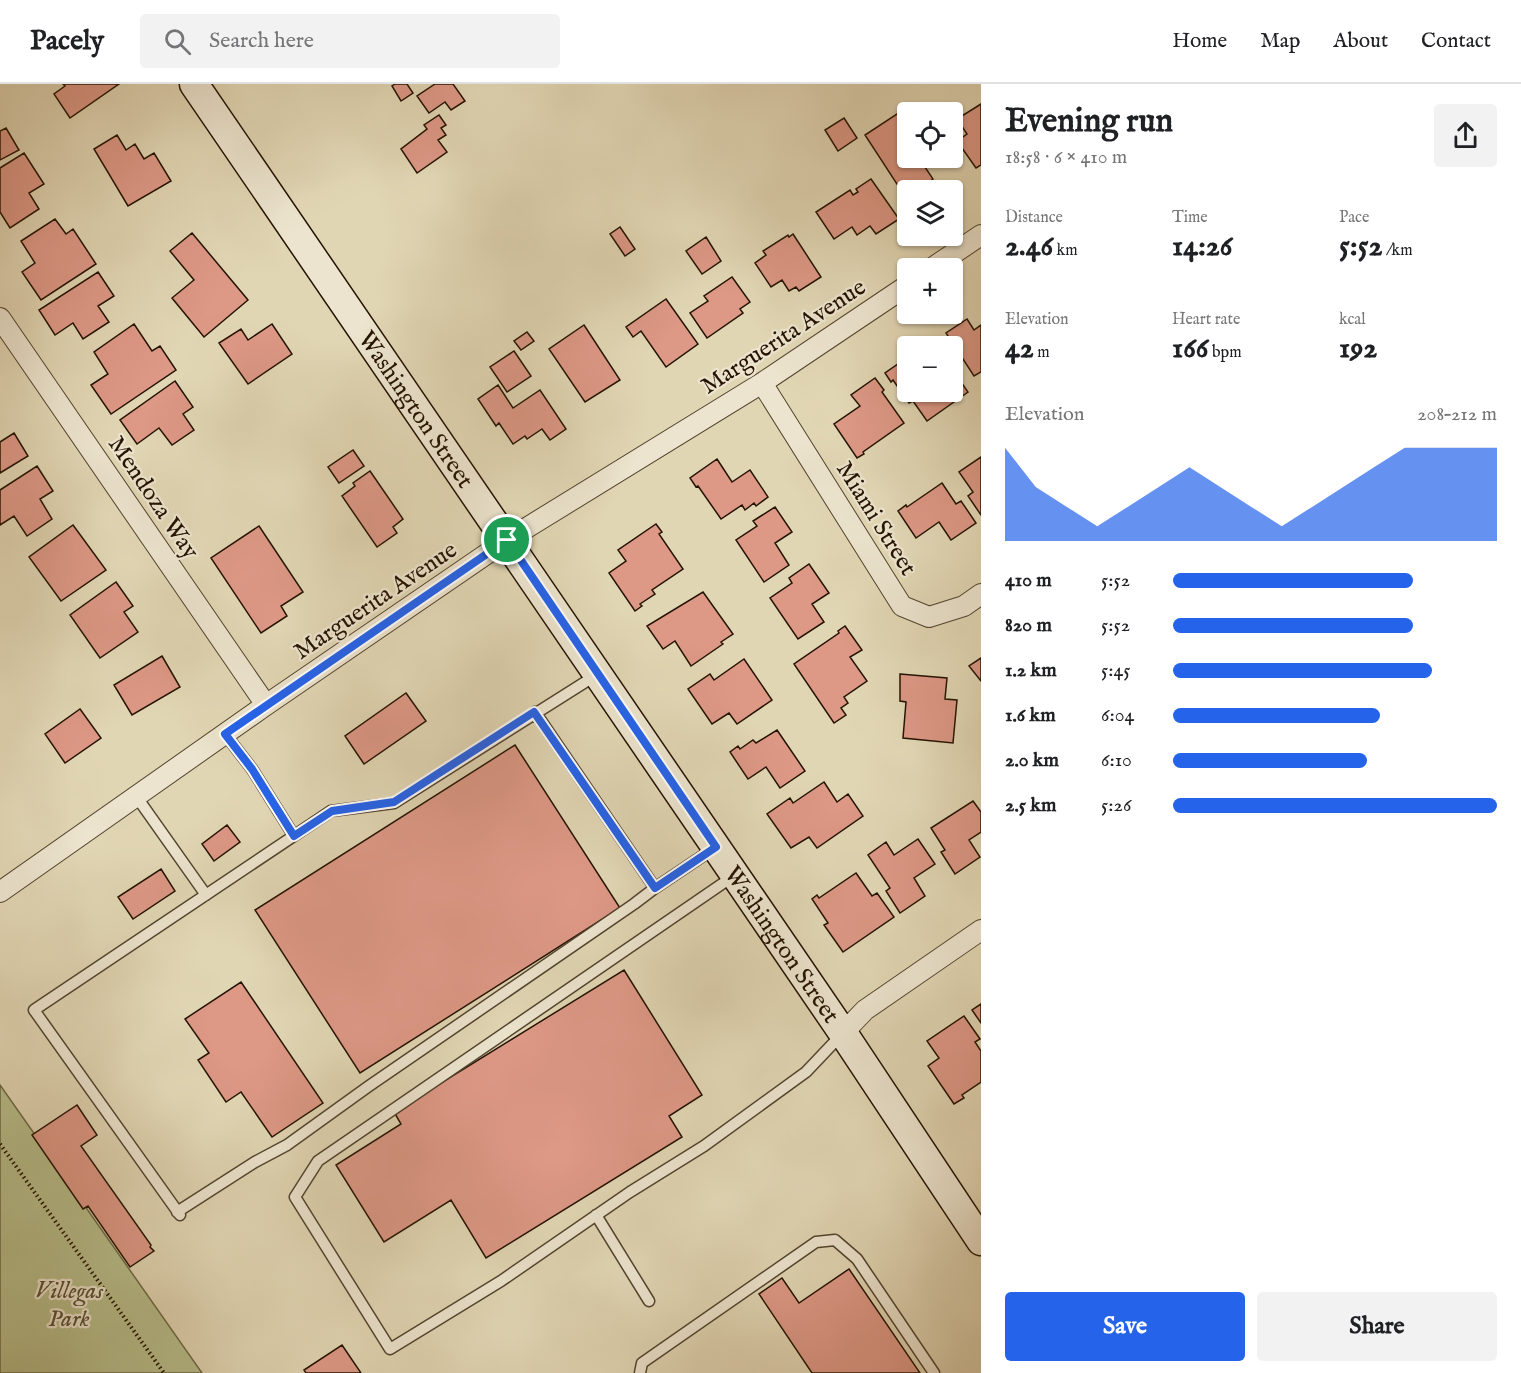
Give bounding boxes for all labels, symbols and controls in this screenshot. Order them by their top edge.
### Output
search box [140,14,560,68]
text: Pacely [30,24,104,59]
icon: search [161,25,194,58]
text: Search here [209,27,314,55]
text: Home [1172,28,1227,55]
text: Map [1260,28,1300,55]
text: About [1333,28,1388,55]
text: Contact [1421,28,1491,55]
text: Evening run [1005,101,1173,143]
map controls [897,102,963,402]
button: locate [897,102,963,168]
button: share [1434,104,1497,167]
text: 18:58 · 6 × 410 m [1005,145,1127,170]
button: layers [897,180,963,246]
text: Distance [1005,208,1063,228]
text: Time [1172,208,1208,228]
text: Pace [1339,208,1369,228]
text: 2.46 [1005,228,1053,266]
text: 14:26 [1172,228,1233,266]
text: 5:52 [1339,228,1383,266]
text: km [1053,241,1078,261]
text: /km [1383,241,1413,261]
button: + [897,258,963,324]
street label: Marguerita Avenue [695,272,872,402]
text: Elevation [1005,310,1068,330]
text: Heart rate [1172,310,1240,330]
text: kcal [1339,310,1366,330]
street label: Washington Street [350,325,480,495]
text: 42 [1005,330,1034,368]
text: 166 [1172,330,1209,368]
text: 192 [1339,330,1377,368]
button: − [897,336,963,402]
text: m [1034,343,1050,363]
text: bpm [1209,343,1242,363]
text: Elevation [1005,402,1084,427]
text: 208–212 m [1417,402,1497,427]
street label: Mendoza Way [100,430,205,566]
street label: Miami Street [828,456,923,582]
pin [481,514,532,565]
icon: arrive [490,523,523,556]
street label: Marguerita Avenue [288,535,464,667]
text: 410 m [1005,568,1052,593]
text: 5:52 [1101,568,1130,593]
text: 820 m [1005,613,1052,638]
text: 5:52 [1101,613,1130,638]
text: 1.2 km [1005,658,1057,683]
text: 5:45 [1101,658,1131,683]
text: 1.6 km [1005,703,1056,728]
text: 6:04 [1101,703,1134,728]
text: 2.0 km [1005,748,1059,773]
text: 6:10 [1101,748,1132,773]
text: 2.5 km [1005,793,1056,818]
text: 5:26 [1101,793,1131,818]
street label: Washington Street [716,860,846,1030]
park label: Villegas Park [35,1276,104,1335]
button: Save [1005,1292,1245,1361]
button: Share [1257,1292,1497,1361]

